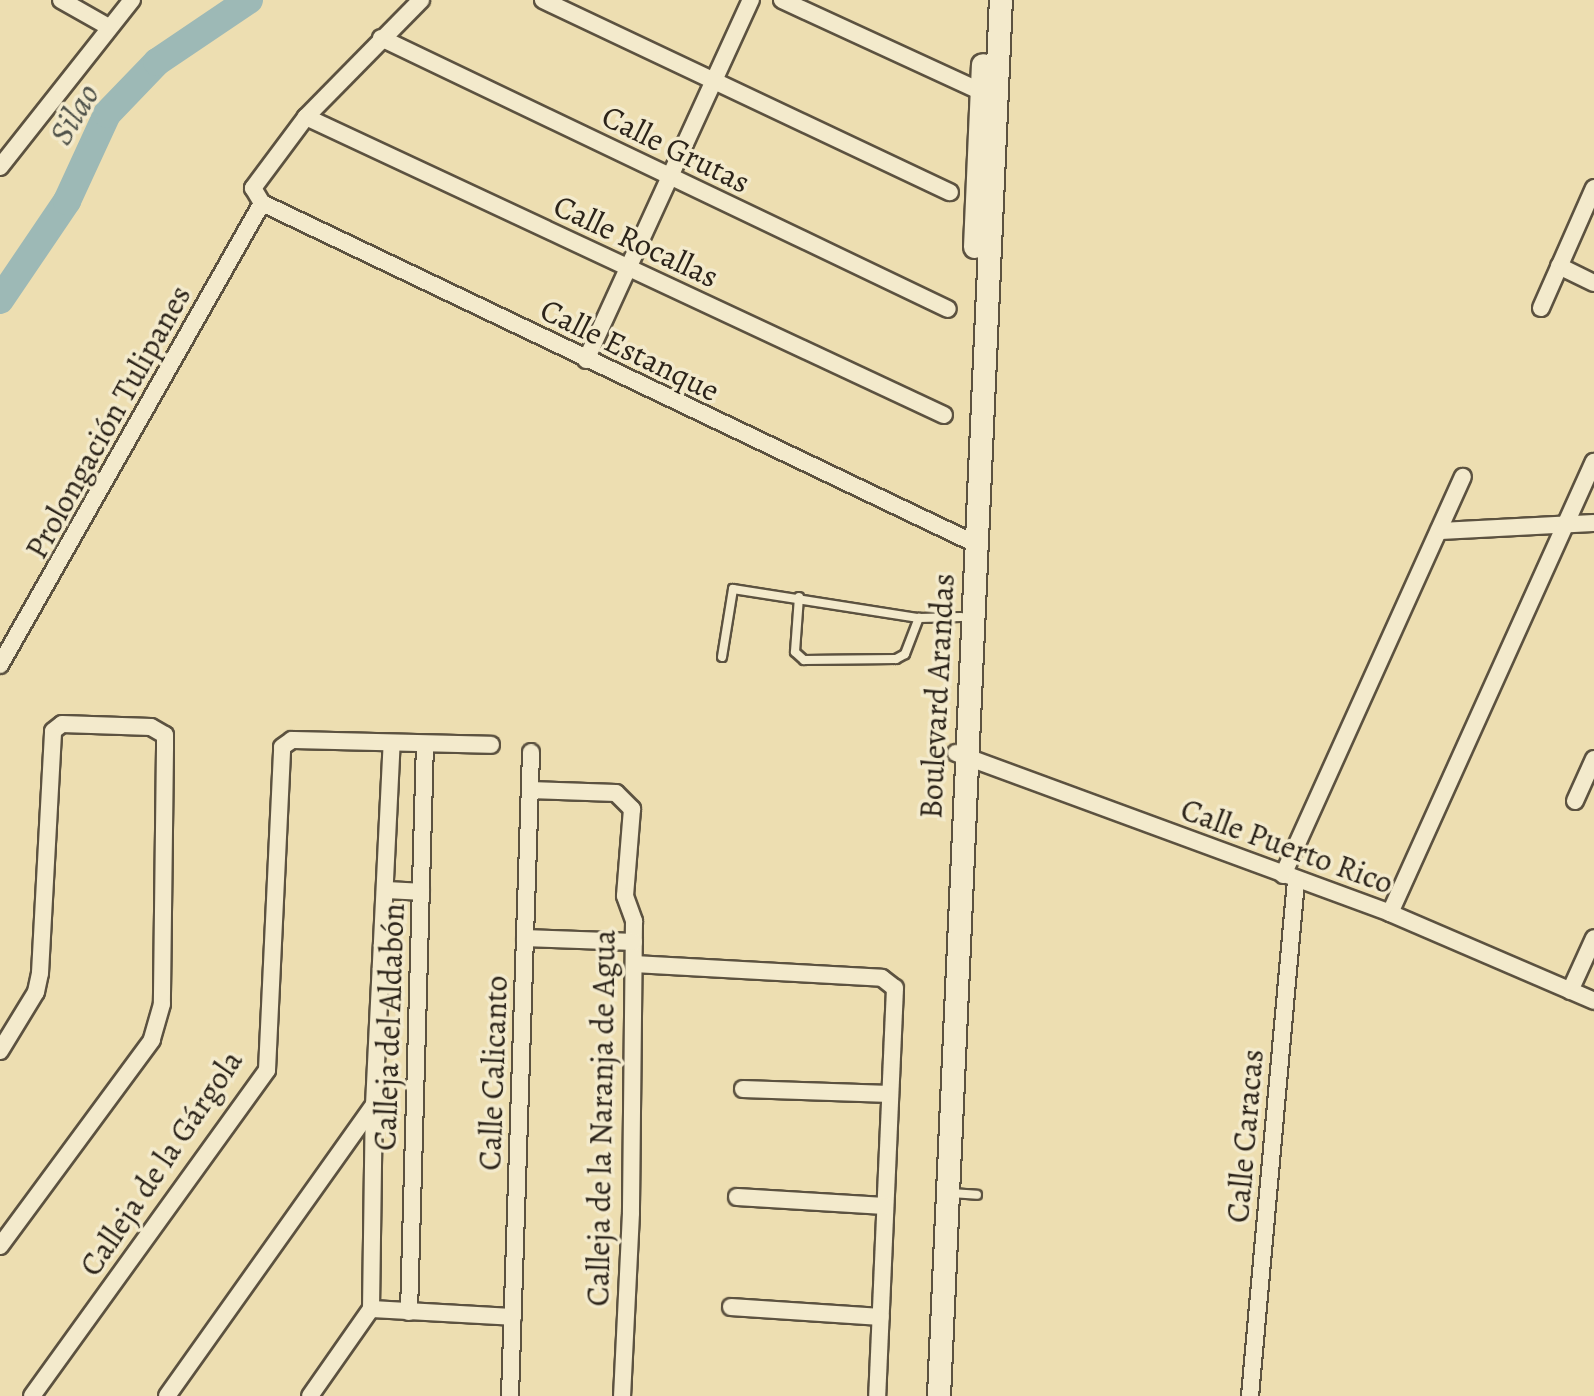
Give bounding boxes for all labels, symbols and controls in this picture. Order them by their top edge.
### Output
water label: Silao [40,76,108,152]
street label: Calle Grutas [596,97,756,201]
street label: Calle Rocallas [548,186,724,296]
street label: Prolongación Tulipanes [17,279,199,565]
street label: Calle Estanque [534,290,726,410]
street label: Boulevard Arandas [911,572,963,820]
street label: Calle Puerto Rico [1176,790,1398,902]
street label: Calleja del Aldabón [365,903,413,1151]
street label: Calleja de la Naranja de Agua [579,929,623,1307]
street label: Calle Calicanto [470,975,516,1171]
street label: Calleja de la Gárgola [71,1043,251,1283]
street label: Calle Caracas [1218,1048,1272,1224]

